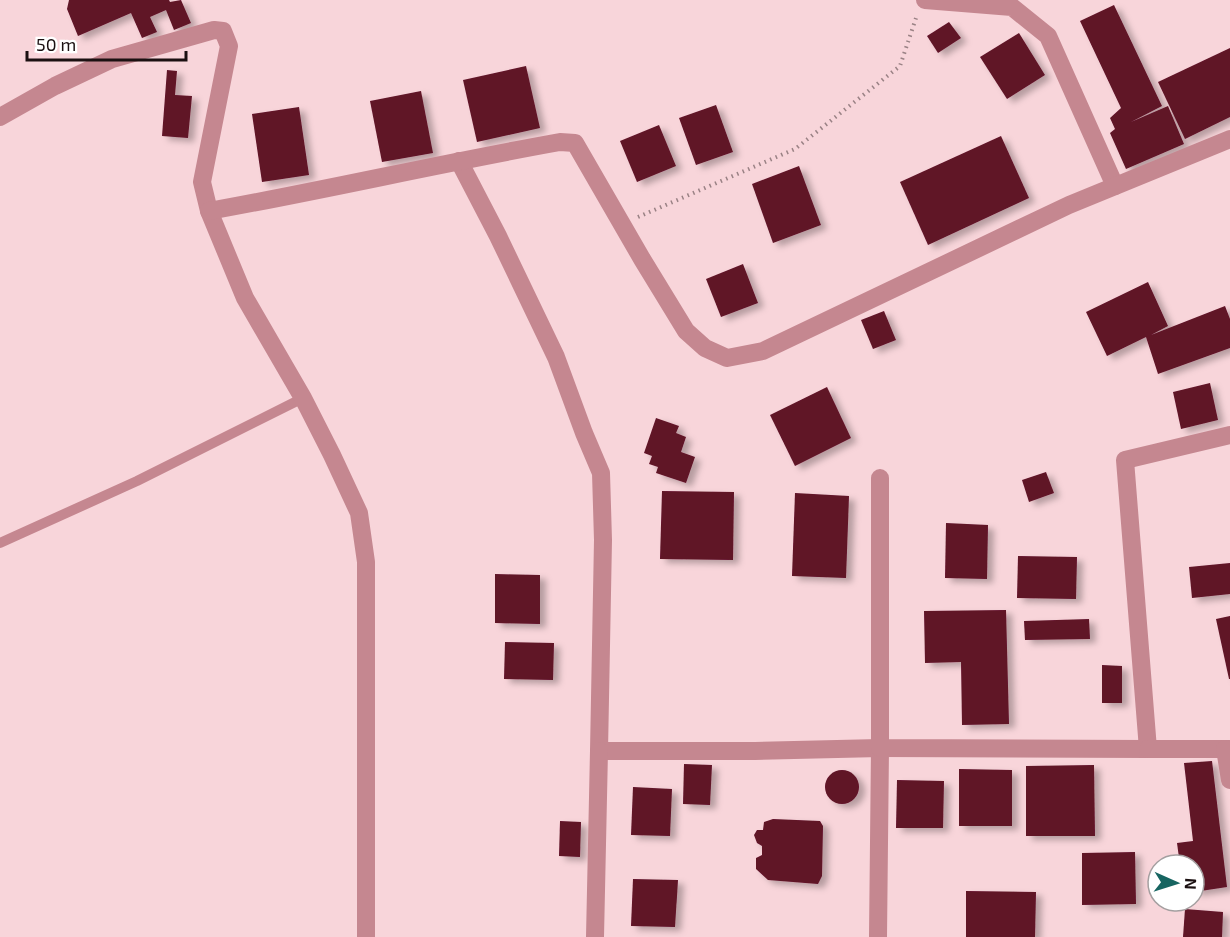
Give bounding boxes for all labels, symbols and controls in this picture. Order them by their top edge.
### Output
scale bar [27,24,186,62]
text: 50 m [36,33,76,55]
north arrow [1146,853,1206,913]
text: N [1182,878,1201,890]

